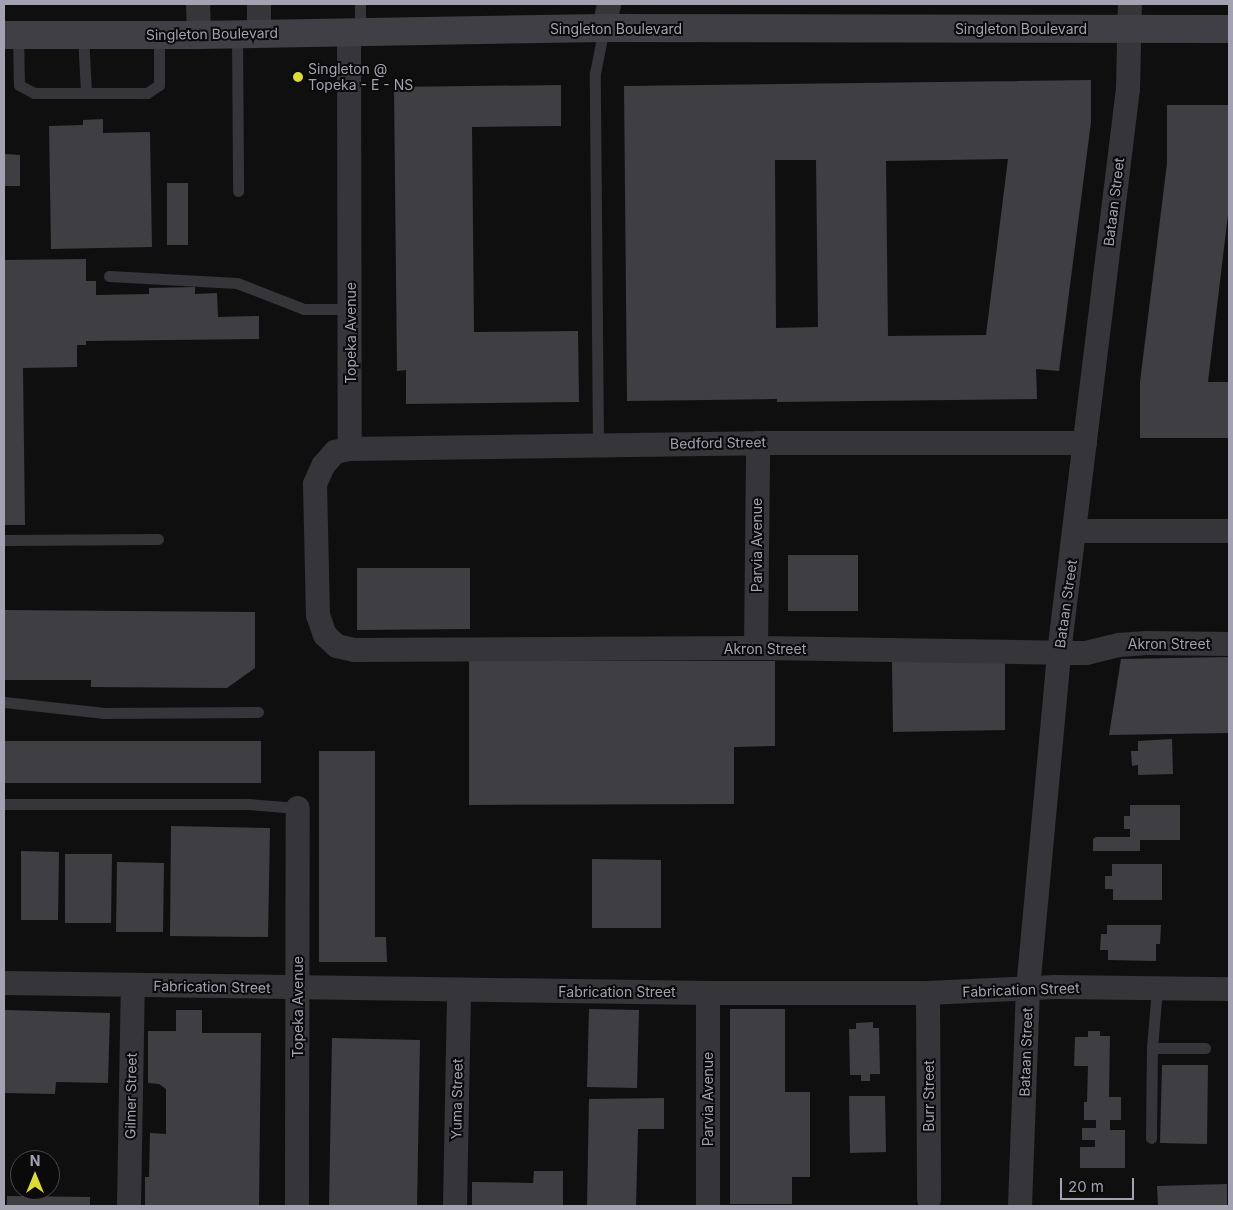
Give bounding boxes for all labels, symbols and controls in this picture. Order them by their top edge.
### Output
street label: Singleton Boulevard [550,21,682,37]
street label: Singleton Boulevard [955,21,1087,37]
street label: Singleton Boulevard [146,24,278,44]
place label: Singleton @ Topeka - E - NS [308,61,413,94]
marker: Singleton @ Topeka - E - NS [292,71,304,83]
street label: Bataan Street [1100,157,1128,247]
street label: Topeka Avenue [343,282,359,384]
street label: Bedford Street [670,434,766,452]
street label: Parvia Avenue [749,498,765,592]
street label: Bataan Street [1051,559,1081,649]
street label: Akron Street [1128,636,1210,652]
street label: Akron Street [724,641,806,657]
street label: Topeka Avenue [290,956,306,1058]
street label: Fabrication Street [153,978,271,996]
street label: Fabrication Street [962,980,1080,1000]
street label: Fabrication Street [558,984,676,1000]
street label: Bataan Street [1016,1007,1036,1097]
street label: Parvia Avenue [700,1052,716,1146]
street label: Gilmer Street [122,1053,140,1139]
street label: Yuma Street [448,1058,466,1140]
street label: Burr Street [921,1060,937,1132]
north arrow [10,1150,60,1200]
text: N [30,1152,40,1169]
scale bar [1063,1168,1137,1200]
text: 20 m [1068,1177,1104,1196]

